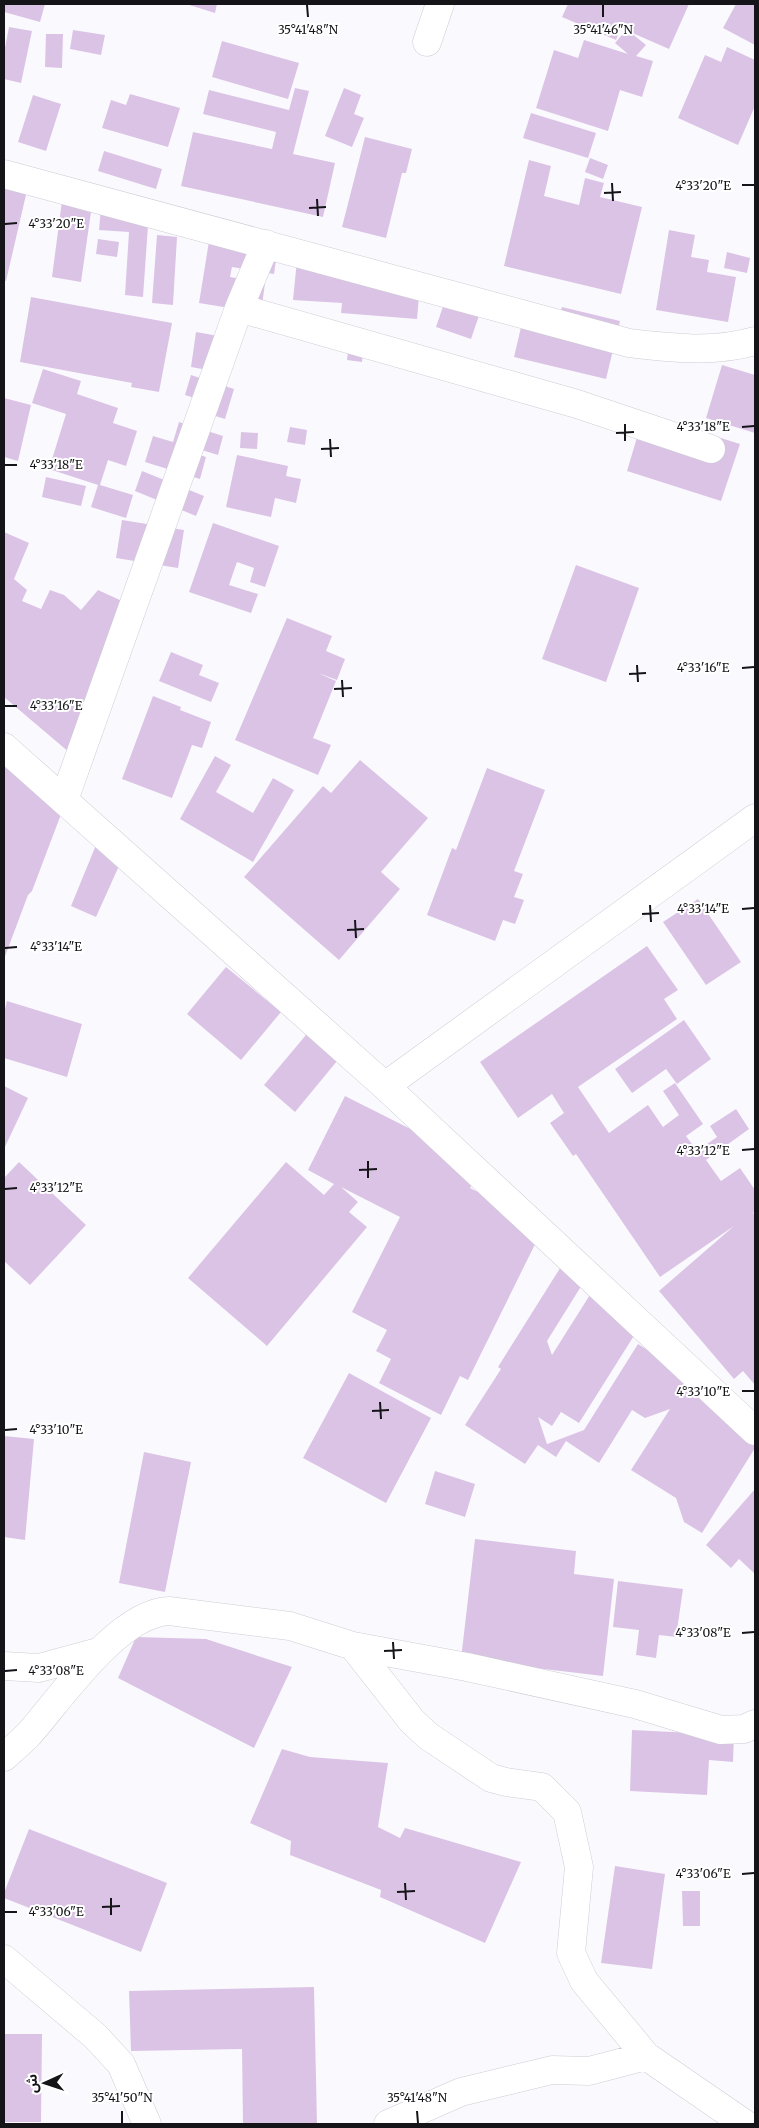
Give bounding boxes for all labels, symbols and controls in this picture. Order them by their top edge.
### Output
text: 35°41'48"N [278,22,339,37]
text: 35°41'46"N [573,22,633,37]
text: 4°33'20"E [675,178,731,193]
text: 4°33'20"E [28,216,84,231]
text: 4°33'18"E [676,419,730,434]
text: 4°33'18"E [29,457,83,472]
text: 4°33'16"E [677,660,730,675]
text: 4°33'16"E [30,698,83,713]
text: 4°33'14"E [677,901,729,916]
text: 4°33'14"E [30,939,82,954]
text: 4°33'12"E [676,1143,730,1158]
text: 4°33'12"E [29,1180,83,1195]
text: 4°33'10"E [676,1384,730,1399]
text: 4°33'10"E [29,1422,83,1437]
text: 4°33'08"E [675,1625,731,1640]
text: 4°33'08"E [28,1663,84,1678]
text: 4°33'06"E [675,1866,731,1881]
text: 4°33'06"E [28,1904,84,1919]
north arrow [20,2058,70,2108]
text: ش [23,2074,42,2094]
text: 35°41'50"N [91,2090,153,2105]
text: 35°41'48"N [387,2090,448,2105]

